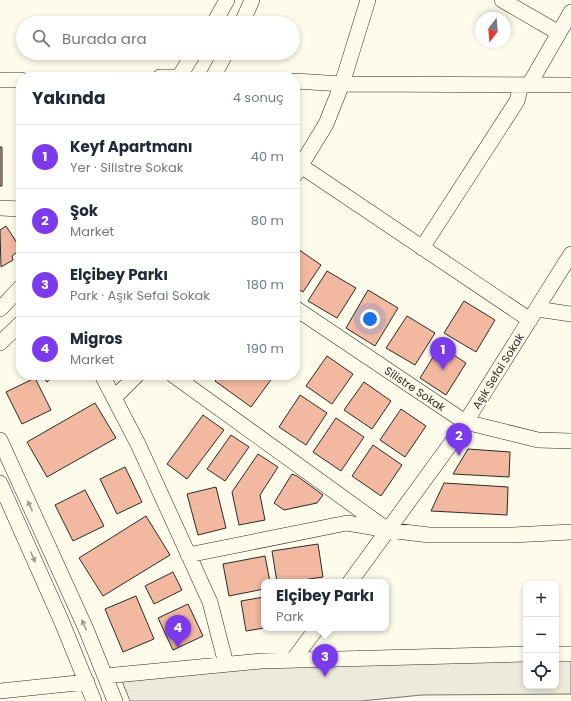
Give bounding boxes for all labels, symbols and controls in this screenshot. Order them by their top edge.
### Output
north arrow [475,12,511,48]
search box [16,16,300,60]
icon: search [30,27,52,49]
text: Burada ara [62,28,147,49]
text: Yakında [32,86,105,110]
text: 4 sonuç [233,88,284,107]
text: Keyf Apartmanı [70,136,193,157]
text: 1 [43,147,47,166]
text: 40 m [251,147,284,166]
text: Yer · Silistre Sokak [70,158,183,177]
text: Şok [70,200,98,221]
text: 2 [41,211,49,230]
text: 80 m [251,211,284,230]
text: Market [70,222,114,241]
text: Elçibey Parkı [70,264,168,285]
text: 3 [41,275,49,294]
text: 180 m [247,275,284,294]
text: Park · Aşık Sefai Sokak [70,286,210,305]
your location [360,309,380,329]
text: Migros [70,328,123,349]
street label: Aşık Sefai Sokak [468,330,528,412]
pin: 1 [430,337,456,370]
text: 4 [41,339,49,358]
text: 190 m [247,339,284,358]
text: Market [70,350,114,369]
street label: Silistre Sokak [381,363,449,416]
pin: 2 [446,423,472,456]
one-way arrow [27,501,33,512]
one-way arrow [30,551,36,562]
popup [261,579,389,631]
map controls [523,581,559,689]
button: + [523,581,559,617]
text: Elçibey Parkı [276,585,374,606]
text: Park [276,607,304,626]
pin: 4 [165,615,191,648]
button: − [523,617,559,653]
one-way arrow [81,619,87,630]
pin: 3 [312,644,338,677]
button: locate [523,653,559,689]

